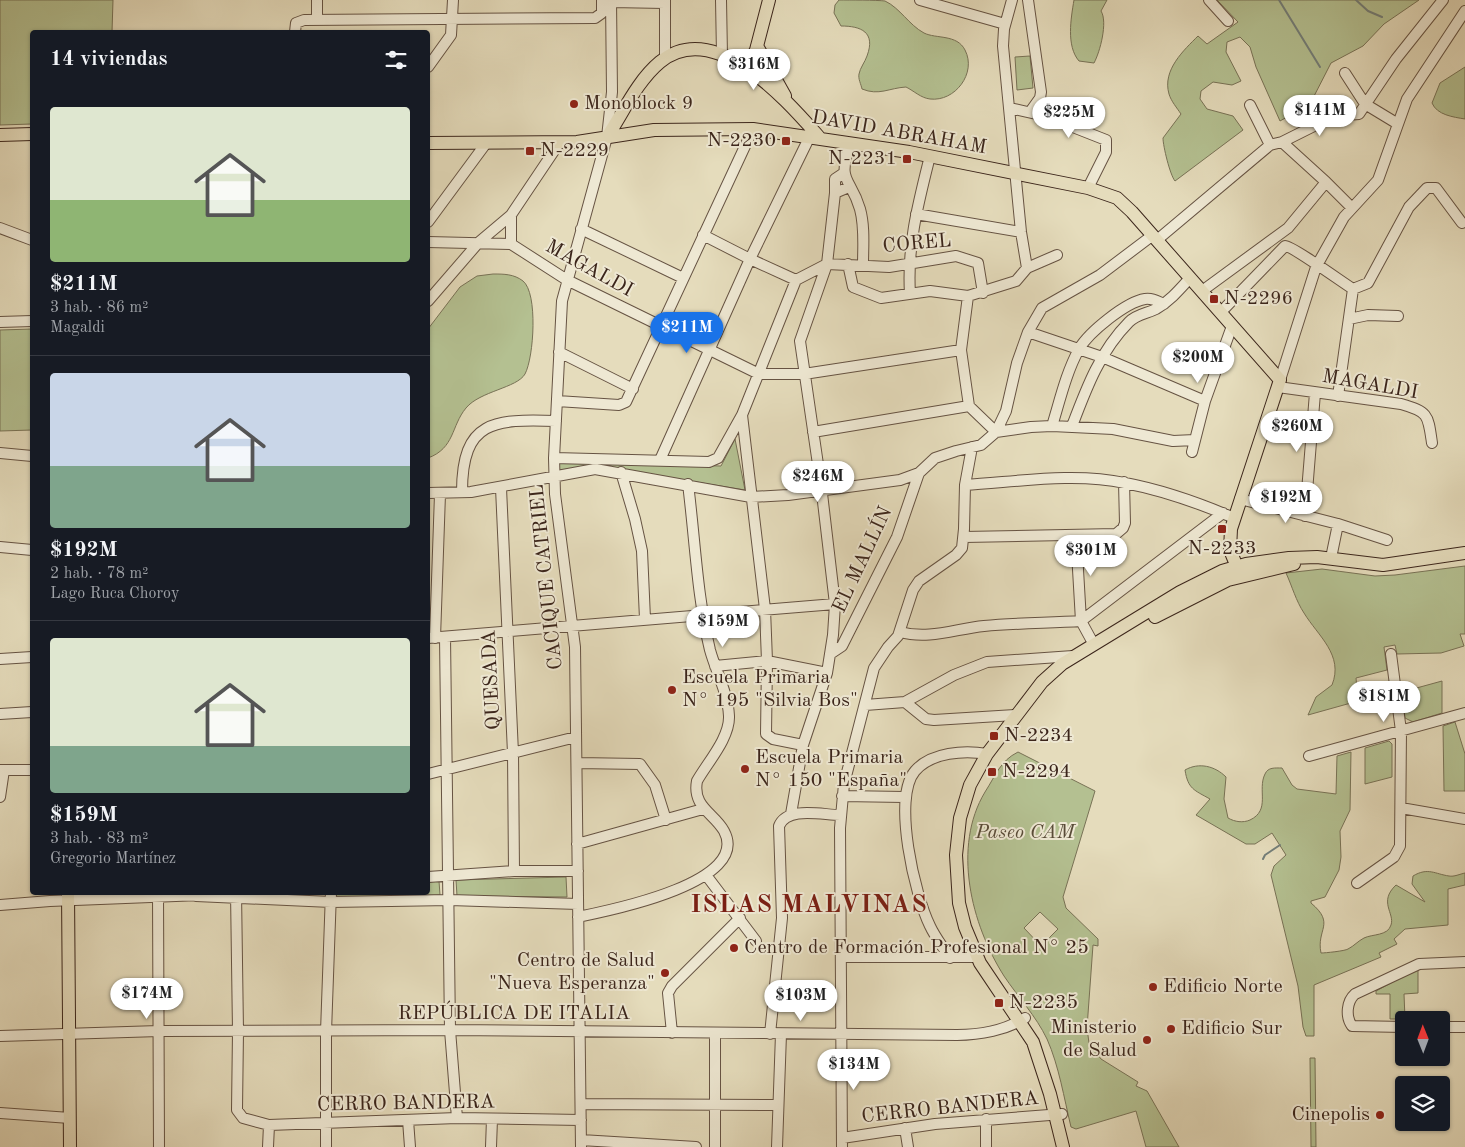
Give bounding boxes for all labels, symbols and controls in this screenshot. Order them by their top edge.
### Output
icon: filters [382,46,410,74]
pin: $316M [719,48,789,91]
text: 14 viviendas [50,49,168,70]
text: $316M [728,57,780,73]
place label: Monoblock 9 [584,94,693,114]
pin: $141M [1285,94,1355,137]
pin: $225M [1034,96,1104,139]
marker: Monoblock 9 [568,98,580,110]
text: $141M [1294,103,1346,119]
text: $225M [1043,105,1095,121]
street label: DAVID ABRAHAM [810,108,988,158]
place label: N-2230 [707,131,776,151]
marker: N-2230 [780,135,792,147]
icon: home [185,140,275,230]
place label: N-2229 [540,141,609,161]
marker: N-2229 [524,145,536,157]
place label: N-2231 [828,149,897,169]
marker: N-2231 [901,153,913,165]
street label: COREL [882,231,952,257]
street label: MAGALDI [542,237,636,301]
text: $211M [50,274,117,295]
place label: N-2296 [1224,289,1293,309]
marker: N-2296 [1208,293,1220,305]
text: 3 hab. · 86 m² [50,300,148,316]
pin: $211M [652,312,722,354]
text: Magaldi [50,320,105,336]
text: $211M [661,320,713,336]
pin: $200M [1163,342,1233,384]
text: $200M [1172,350,1224,366]
street label: MAGALDI [1321,367,1420,403]
icon: home [185,405,275,495]
pin: $260M [1262,410,1332,453]
text: $260M [1271,419,1323,435]
pin: $246M [783,460,853,503]
text: $246M [792,469,844,485]
pin: $192M [1251,482,1321,524]
street label: CACIQUE CATRIEL [527,483,567,671]
text: $192M [1260,490,1312,506]
street label: EL MALLÍN [827,502,896,616]
marker: N-2233 [1216,523,1228,535]
pin: $301M [1056,534,1126,577]
place label: N-2233 [1187,539,1257,559]
text: $192M [50,540,117,561]
text: $301M [1065,543,1117,559]
text: 2 hab. · 78 m² [50,566,148,582]
text: Lago Ruca Choroy [50,586,179,602]
pin: $159M [688,606,758,648]
text: $159M [697,614,749,630]
street label: QUESADA [479,629,505,731]
place label: Escuela Primaria N° 195 "Silvia Bos" [682,668,858,711]
icon: home [185,670,275,760]
pin: $181M [1349,680,1419,723]
marker: Escuela Primaria N° 195 "Silvia Bos" [666,684,678,696]
text: $181M [1358,689,1410,705]
place label: N-2234 [1004,726,1073,746]
marker: N-2234 [988,730,1000,742]
place label: Escuela Primaria N° 150 "España" [755,748,907,791]
place label: N-2294 [1002,762,1071,782]
marker: Escuela Primaria N° 150 "España" [739,763,751,775]
marker: N-2294 [986,766,998,778]
text: $159M [50,805,117,826]
park label: Paseo CAM [974,823,1077,843]
text: 3 hab. · 83 m² [50,831,148,847]
text: Gregorio Martínez [50,851,176,867]
district label: ISLAS MALVINAS [690,893,928,918]
place label: Centro de Formación Profesional N° 25 [744,938,1089,958]
marker: Centro de Formación Profesional N° 25 [728,942,740,954]
place label: Centro de Salud "Nueva Esperanza" [489,951,655,994]
marker: Centro de Salud "Nueva Esperanza" [659,967,671,979]
place label: Edificio Norte [1163,977,1283,997]
pin: $174M [112,978,182,1020]
pin: $103M [766,980,836,1022]
marker: Edificio Norte [1147,981,1159,993]
text: $174M [121,986,173,1002]
text: $103M [775,988,827,1004]
place label: N-2235 [1009,993,1078,1013]
marker: N-2235 [993,997,1005,1009]
street label: REPÚBLICA DE ITALIA [398,1000,630,1024]
north arrow [1395,1011,1450,1066]
map controls [1395,1011,1450,1131]
place label: Ministerio de Salud [1050,1018,1137,1061]
place label: Edificio Sur [1181,1019,1282,1039]
marker: Edificio Sur [1165,1023,1177,1035]
marker: Ministerio de Salud [1141,1034,1153,1046]
pin: $134M [819,1048,889,1091]
text: $134M [828,1057,880,1073]
button: layers [1395,1076,1450,1131]
street label: CERRO BANDERA [860,1089,1040,1127]
street label: CERRO BANDERA [317,1092,495,1116]
place label: Cinepolis [1291,1105,1370,1125]
marker: Cinepolis [1374,1109,1386,1121]

